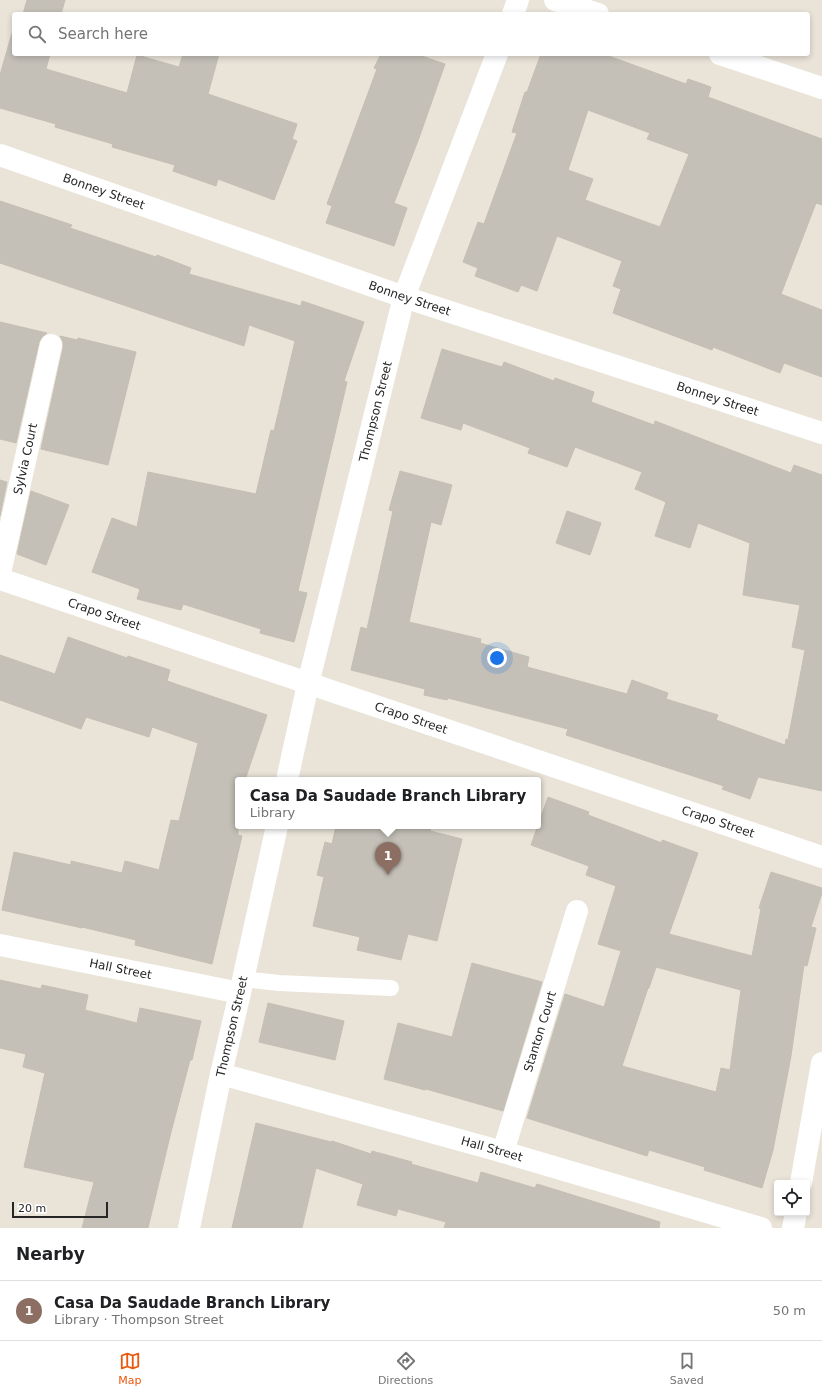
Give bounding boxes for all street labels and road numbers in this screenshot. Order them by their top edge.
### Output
street label: Bonney Street [61,171,147,212]
street label: Bonney Street [367,278,453,319]
street label: Thompson Street [356,359,395,464]
street label: Bonney Street [675,379,761,419]
street label: Sylvia Court [11,422,40,496]
street label: Crapo Street [66,595,143,633]
street label: Crapo Street [373,699,450,737]
street label: Crapo Street [680,803,757,841]
street label: Hall Street [88,956,153,982]
street label: Thompson Street [213,975,251,1079]
street label: Stanton Court [521,989,559,1074]
street label: Hall Street [459,1134,525,1164]

